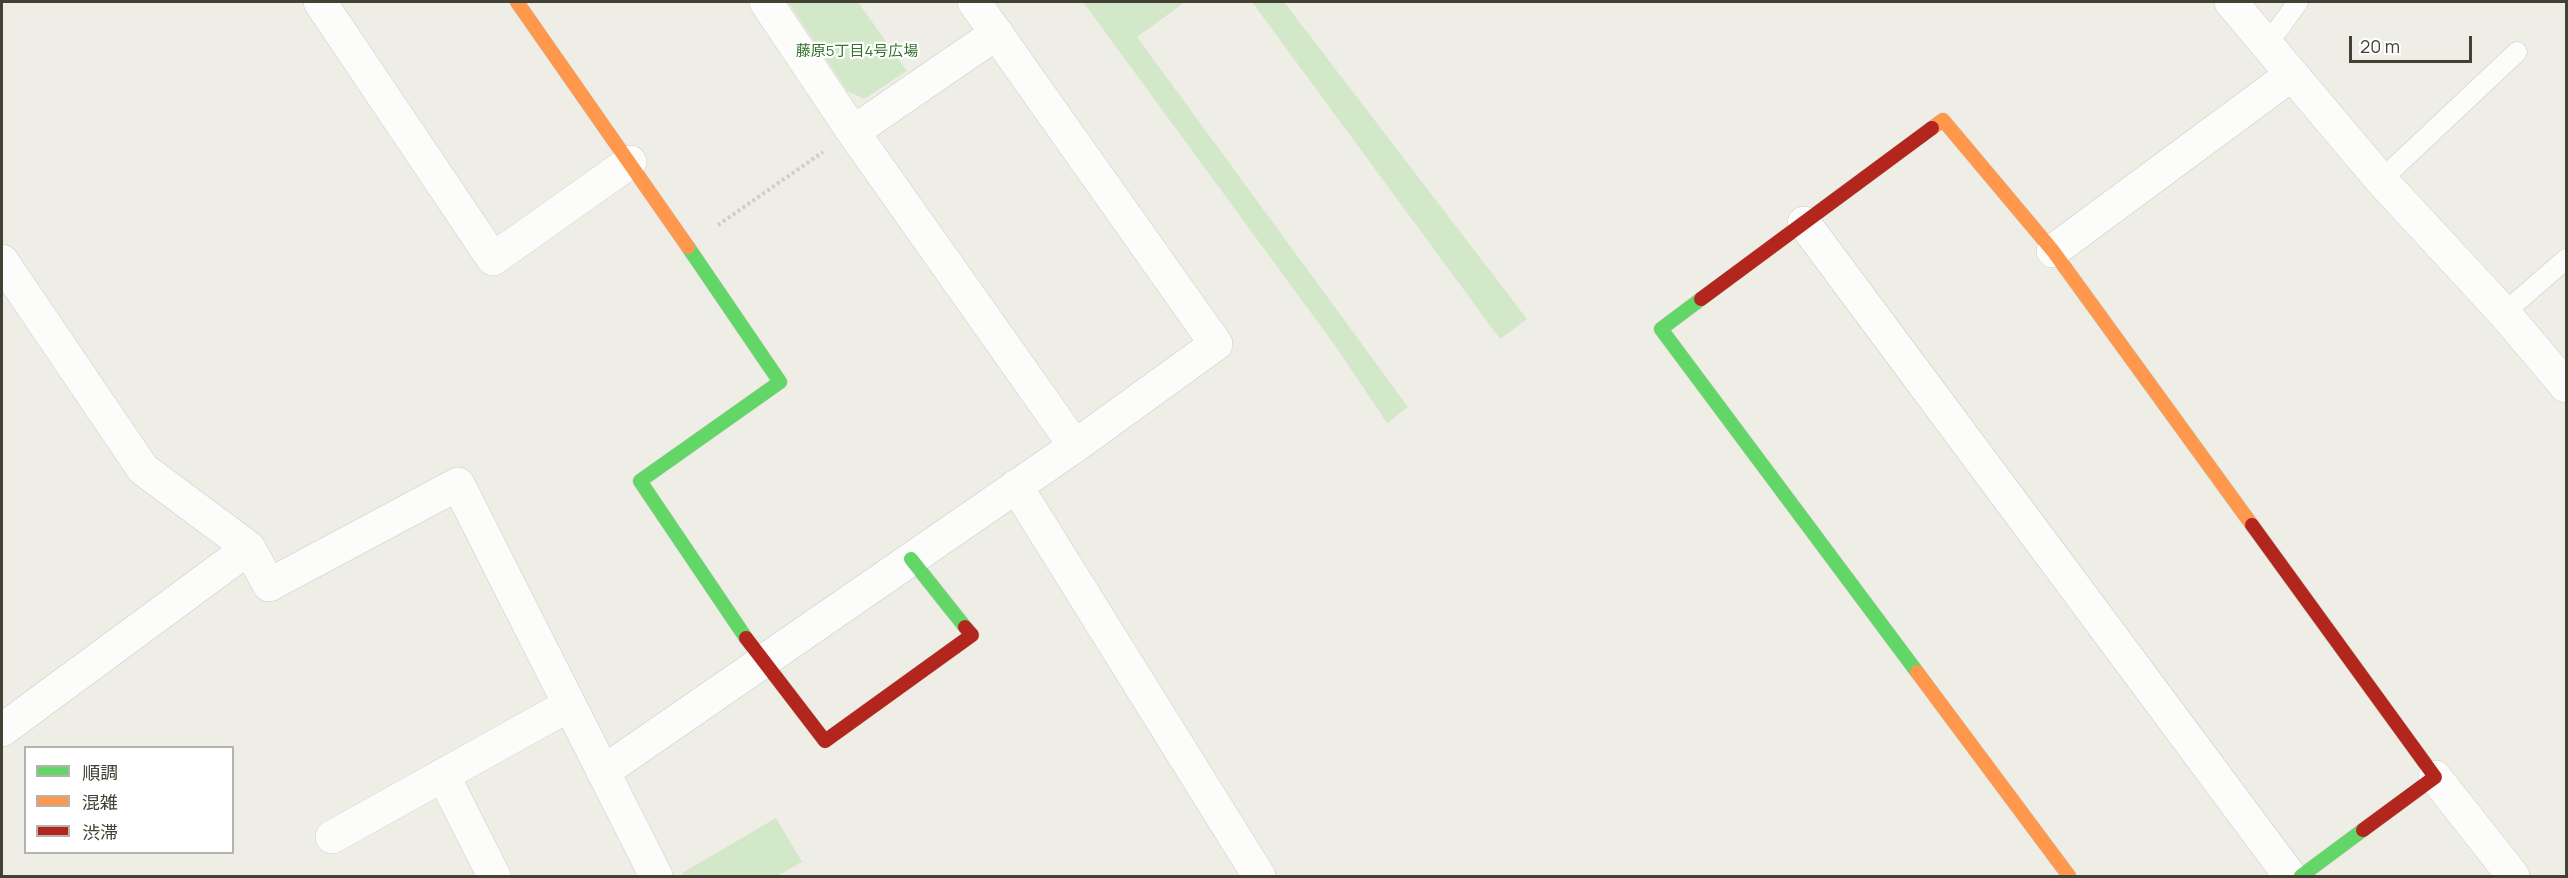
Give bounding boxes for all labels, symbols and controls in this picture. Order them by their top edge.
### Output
scale bar [2352,24,2475,62]
text: 20 m [2360,34,2400,58]
park label: 藤原5丁目4号広場 [796,43,918,61]
legend [24,746,234,854]
text: 順調 [82,760,118,784]
text: 混雑 [82,790,118,814]
text: 渋滞 [82,820,118,844]

